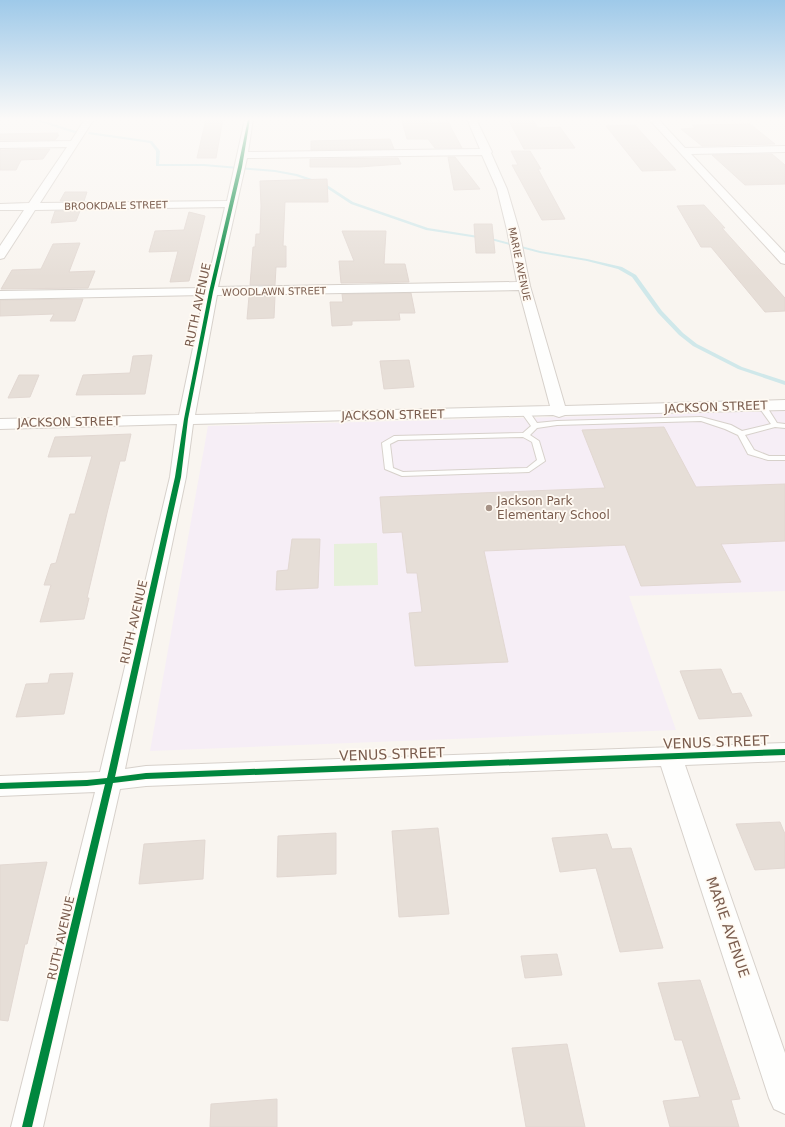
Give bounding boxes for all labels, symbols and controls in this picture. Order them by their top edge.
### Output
street label: BROOKDALE STREET [64,199,169,212]
street label: MARIE AVENUE [506,226,533,302]
street label: RUTH AVENUE [182,262,214,348]
street label: WOODLAWN STREET [222,285,327,298]
street label: JACKSON STREET [663,398,768,416]
street label: JACKSON STREET [340,407,445,423]
street label: JACKSON STREET [16,414,121,430]
place label: Jackson Park Elementary School [496,494,610,522]
marker: Jackson Park Elementary School [484,503,494,513]
street label: RUTH AVENUE [118,579,150,665]
street label: VENUS STREET [663,732,770,752]
street label: VENUS STREET [339,744,446,764]
street label: MARIE AVENUE [703,875,753,979]
street label: RUTH AVENUE [45,895,77,981]

